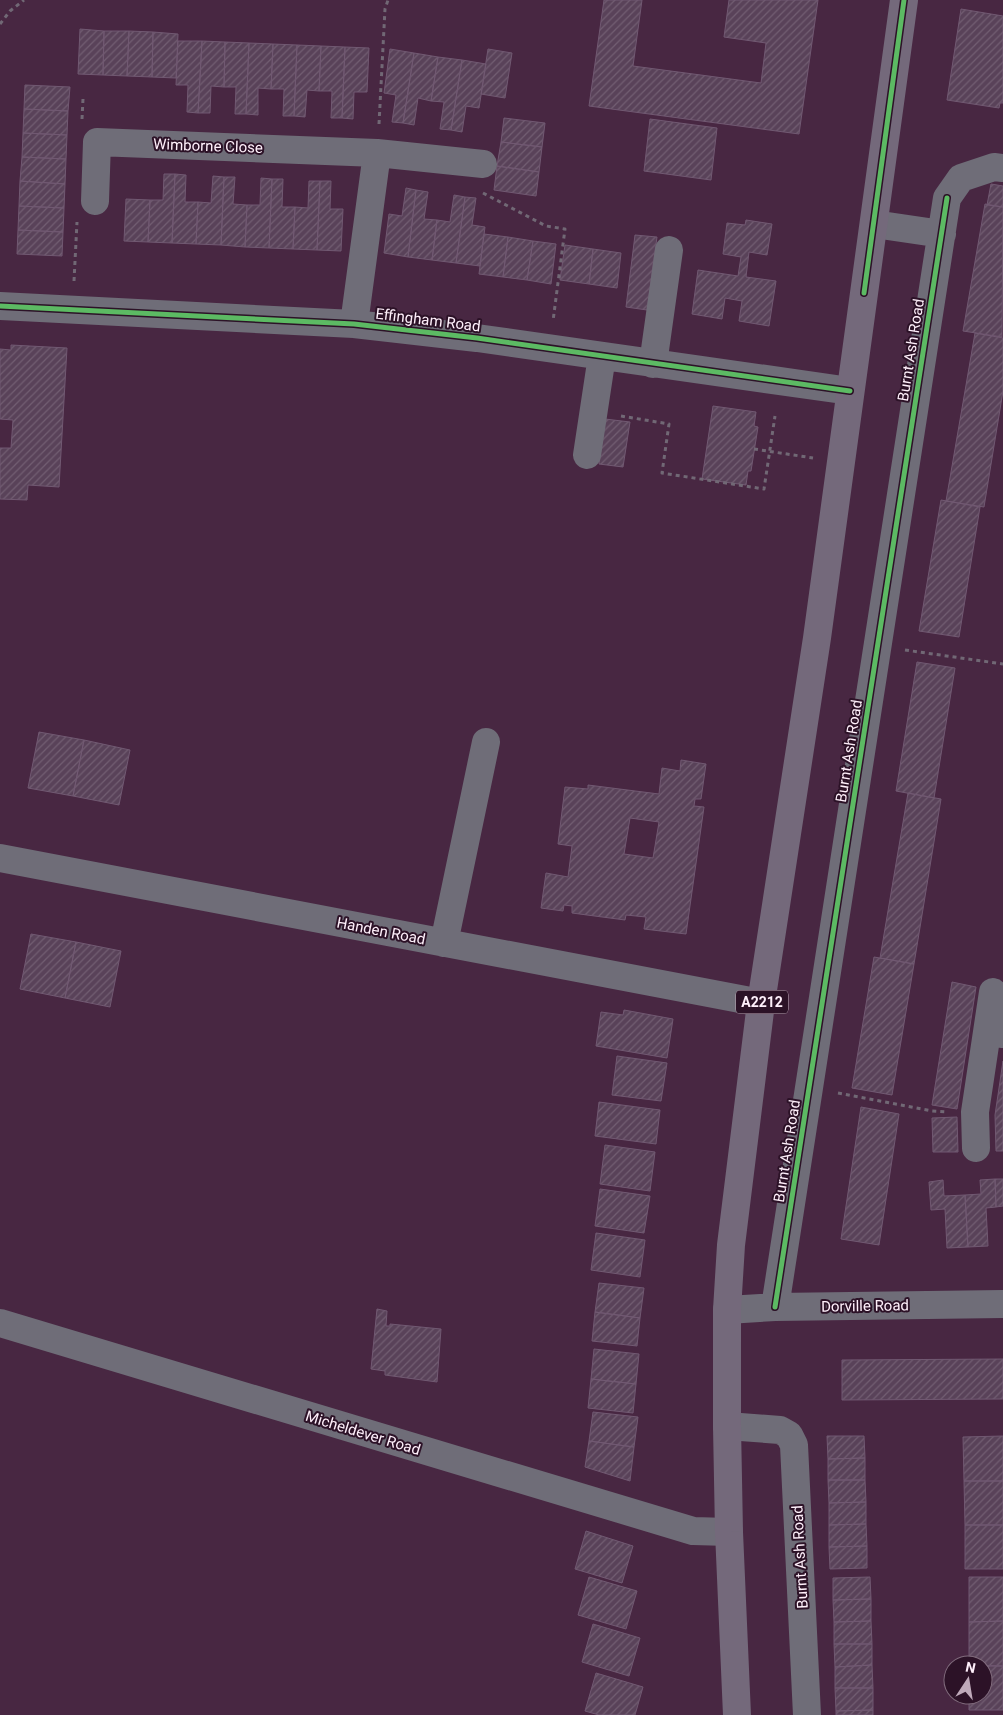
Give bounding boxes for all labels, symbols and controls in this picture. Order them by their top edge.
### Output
street label: Wimborne Close [153,135,263,157]
street label: Burnt Ash Road [894,297,928,403]
street label: Effingham Road [374,305,482,335]
street label: Burnt Ash Road [832,698,866,804]
street label: Handen Road [335,914,427,948]
road number: A2212 [736,990,788,1014]
street label: Burnt Ash Road [770,1098,804,1204]
street label: Dorville Road [821,1296,909,1316]
street label: Micheldever Road [303,1407,423,1459]
street label: Burnt Ash Road [788,1505,812,1609]
north arrow [943,1655,993,1705]
text: N [964,1658,977,1676]

